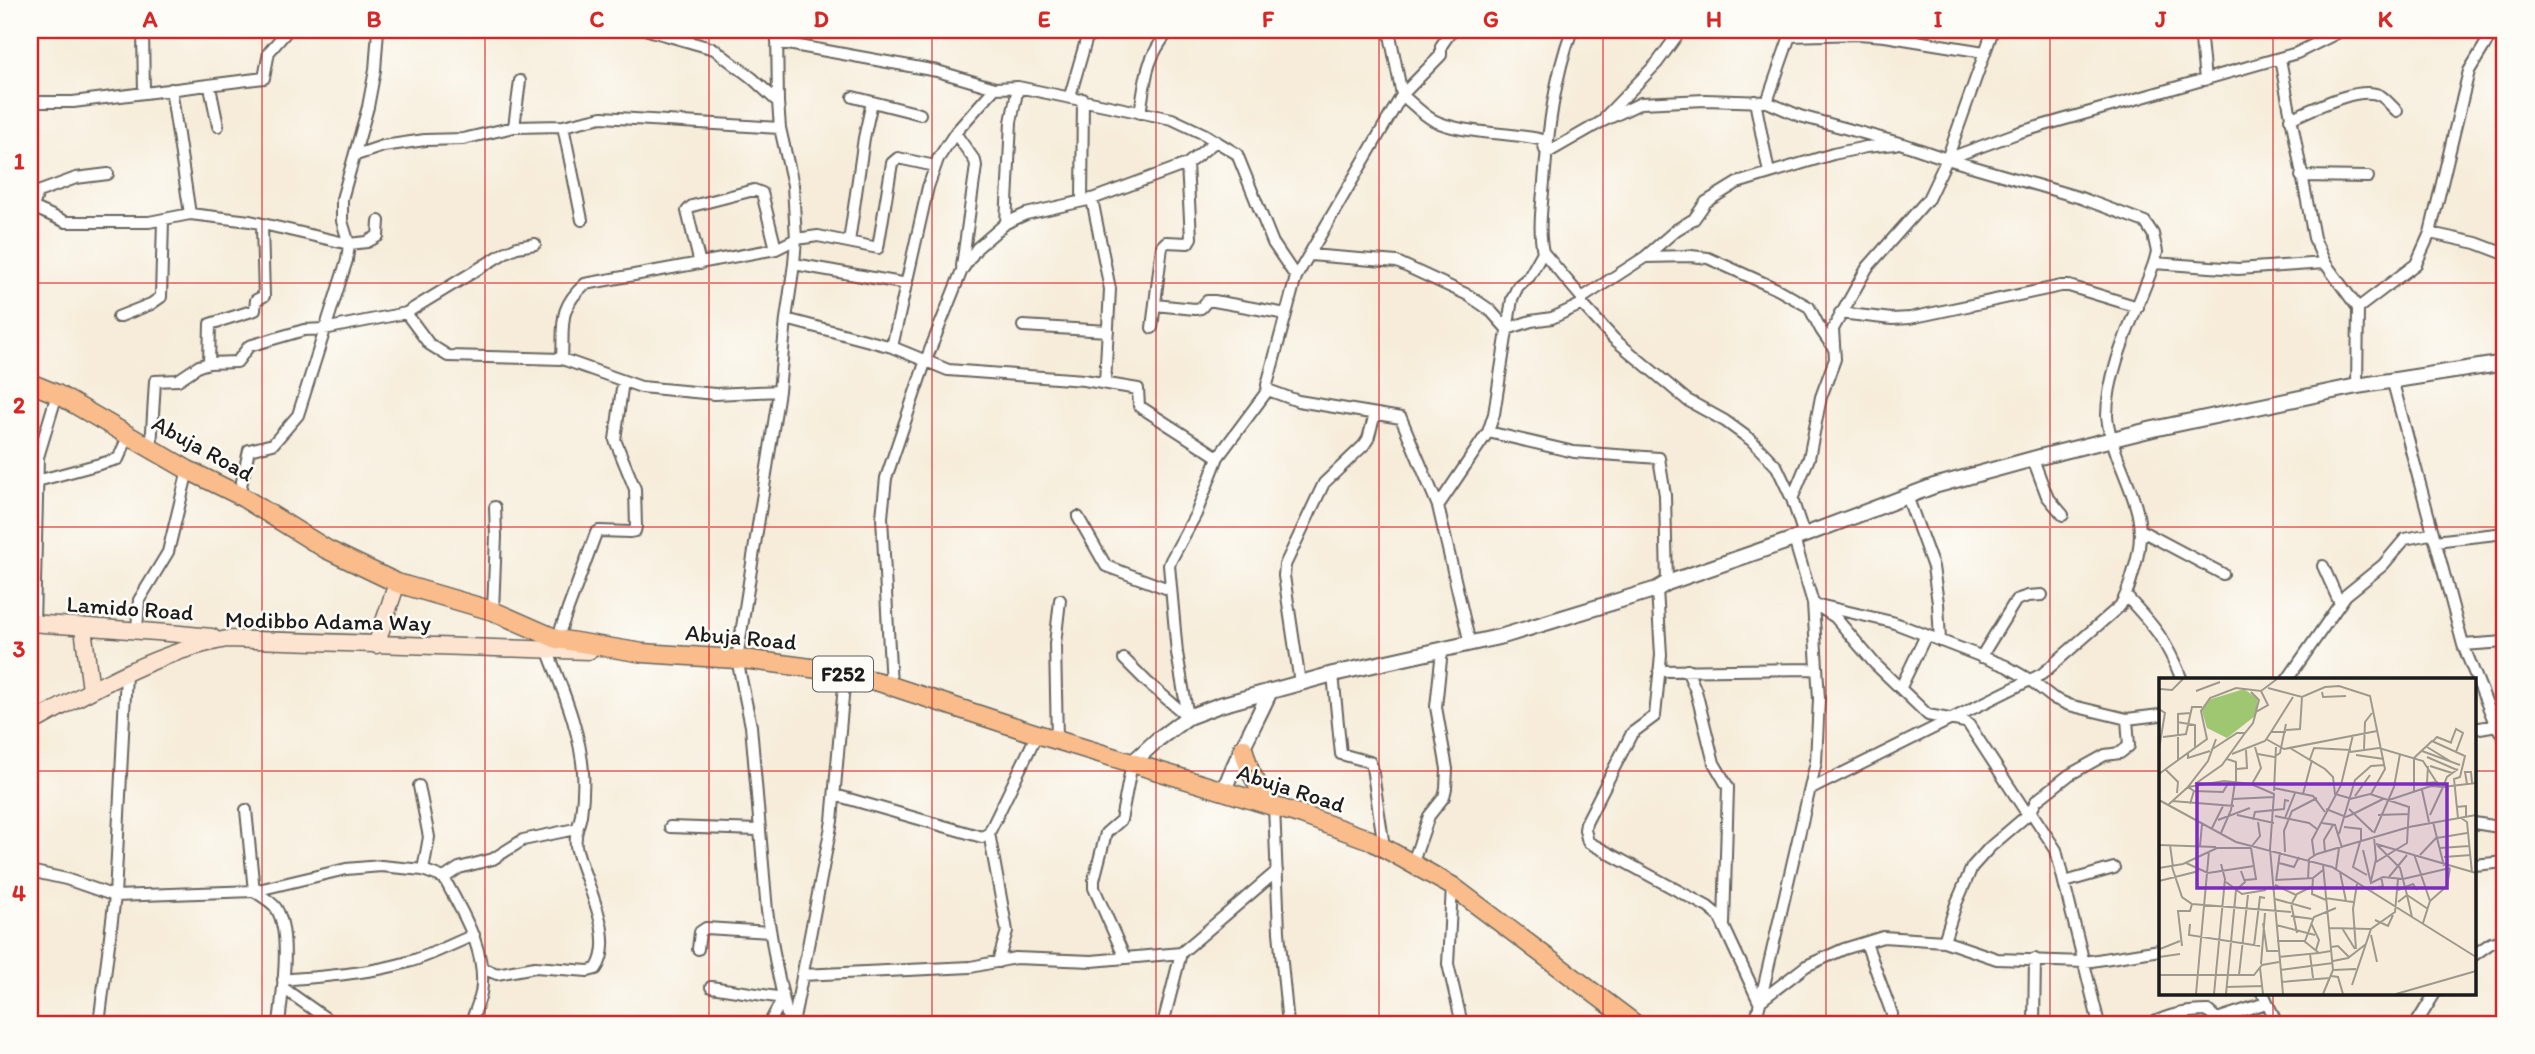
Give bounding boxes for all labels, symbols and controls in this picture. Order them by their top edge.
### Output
text: A [142,5,158,33]
text: B [367,5,382,33]
text: C [590,5,605,33]
text: D [813,5,829,33]
text: E [1038,5,1051,33]
text: F [1262,5,1275,33]
text: G [1483,5,1499,33]
text: H [1706,5,1722,33]
text: I [1934,5,1943,33]
text: J [2154,5,2167,33]
text: K [2378,5,2393,33]
text: 1 [14,147,25,175]
text: 2 [13,391,26,419]
street label: Abuja Road [147,409,259,488]
street label: Lamido Road [65,590,195,626]
street label: Modibbo Adama Way [225,605,431,637]
street label: Abuja Road [684,618,798,656]
text: 3 [13,635,26,663]
road number: F252 [813,656,873,692]
inset map [2159,678,2476,995]
street label: Abuja Road [1234,757,1349,819]
text: 4 [12,879,26,907]

